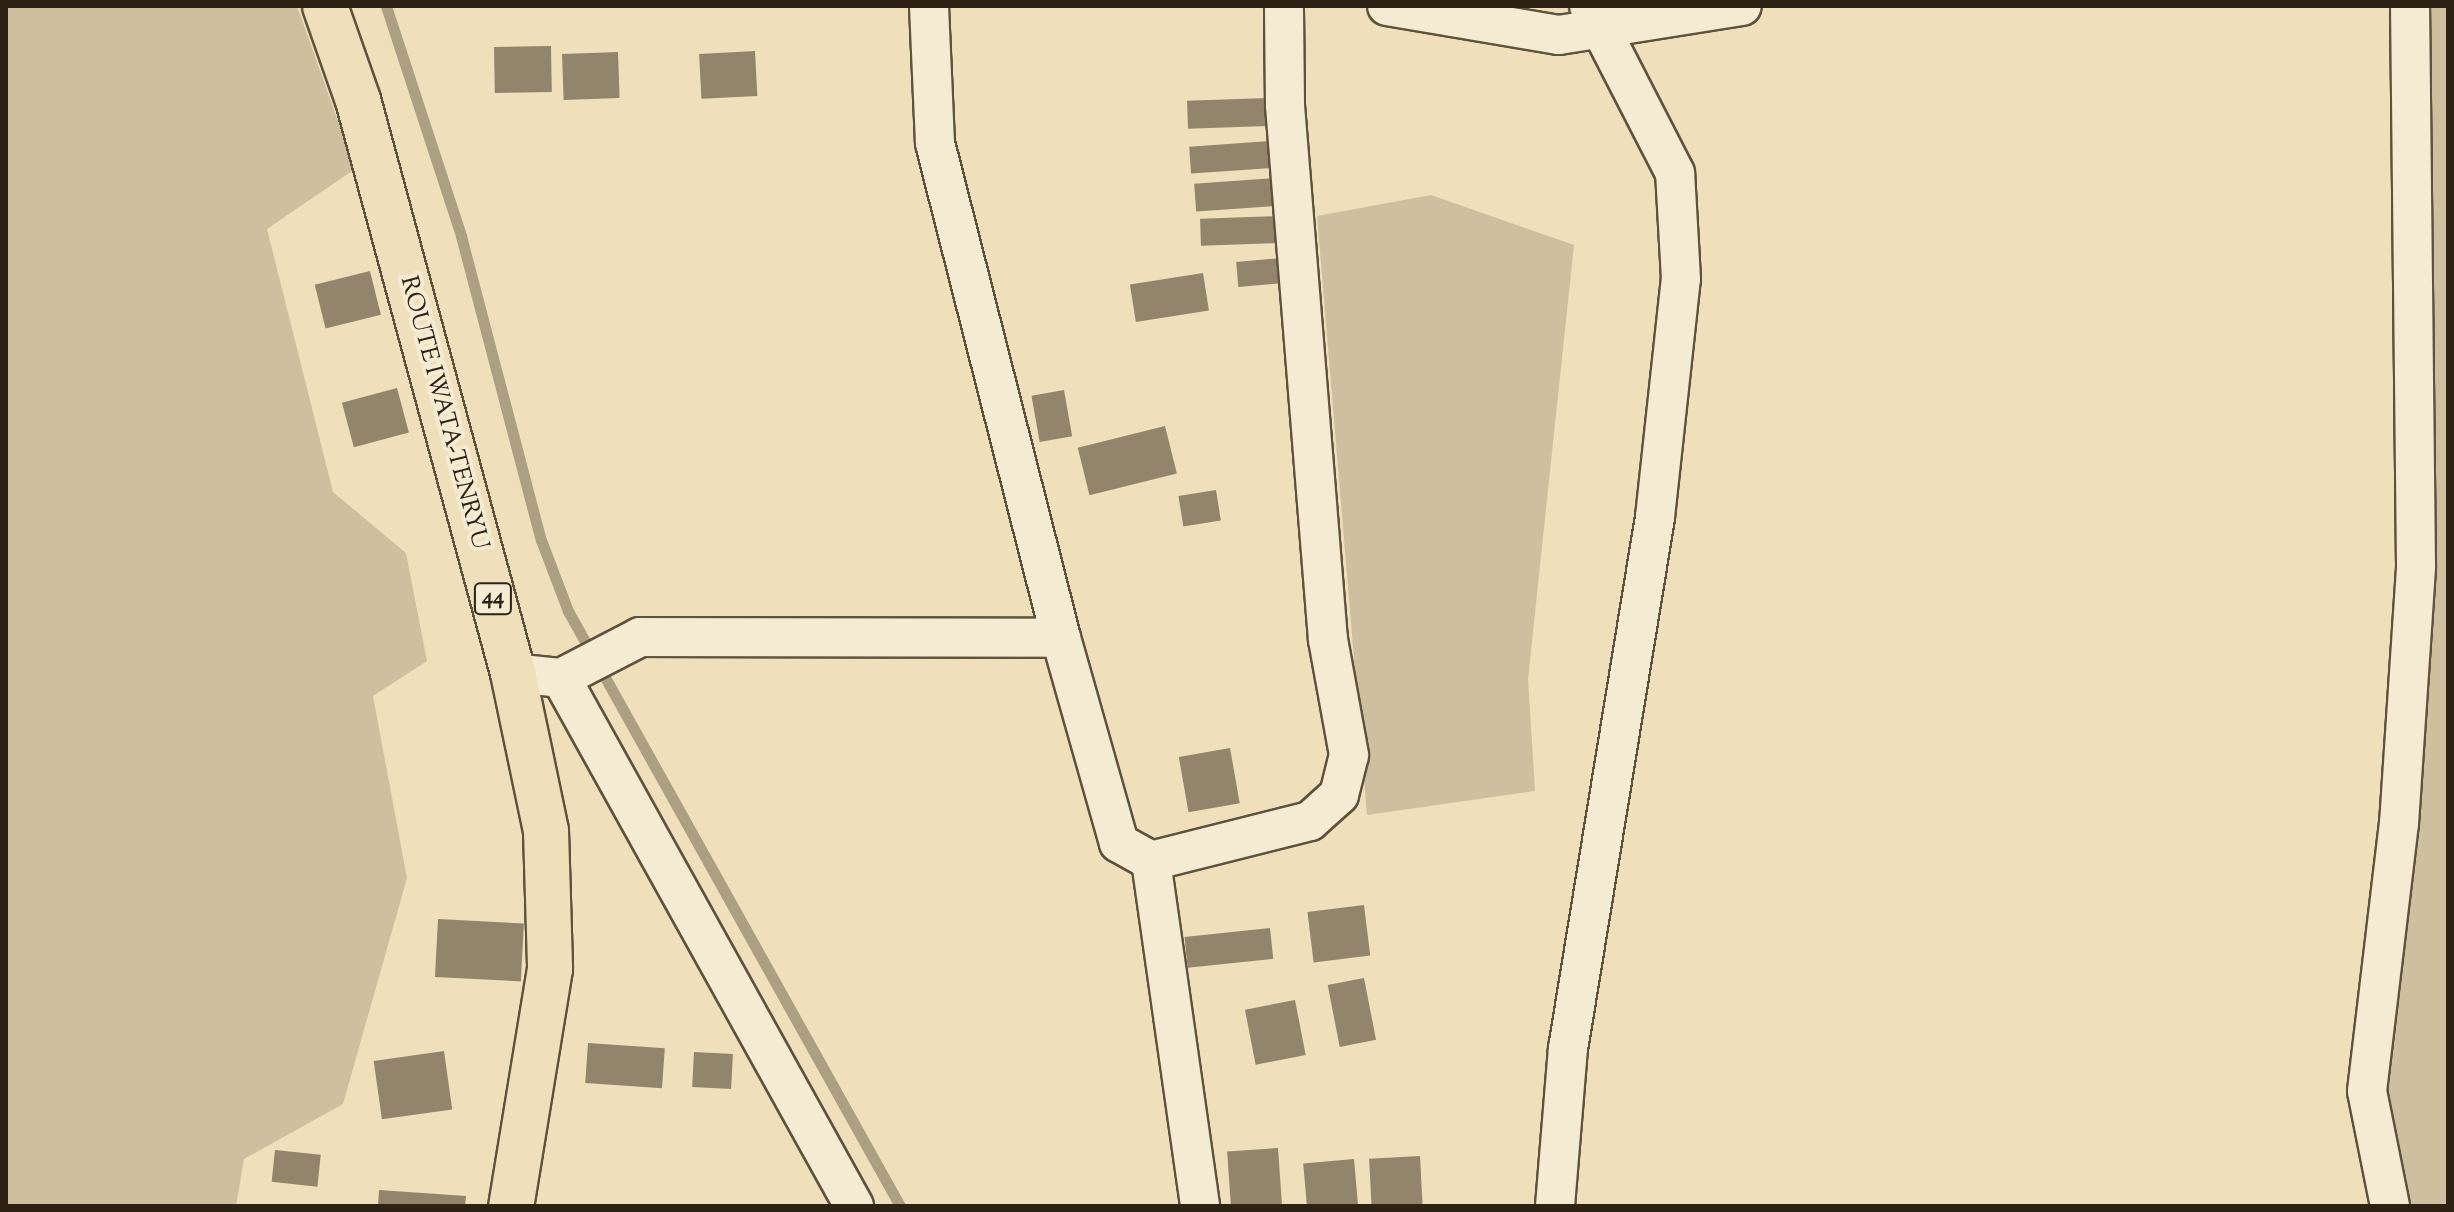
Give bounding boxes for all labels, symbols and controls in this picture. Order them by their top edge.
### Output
street label: ROUTE IWATA-TENRYU [393,273,493,553]
road number: 44 [473,581,513,617]

